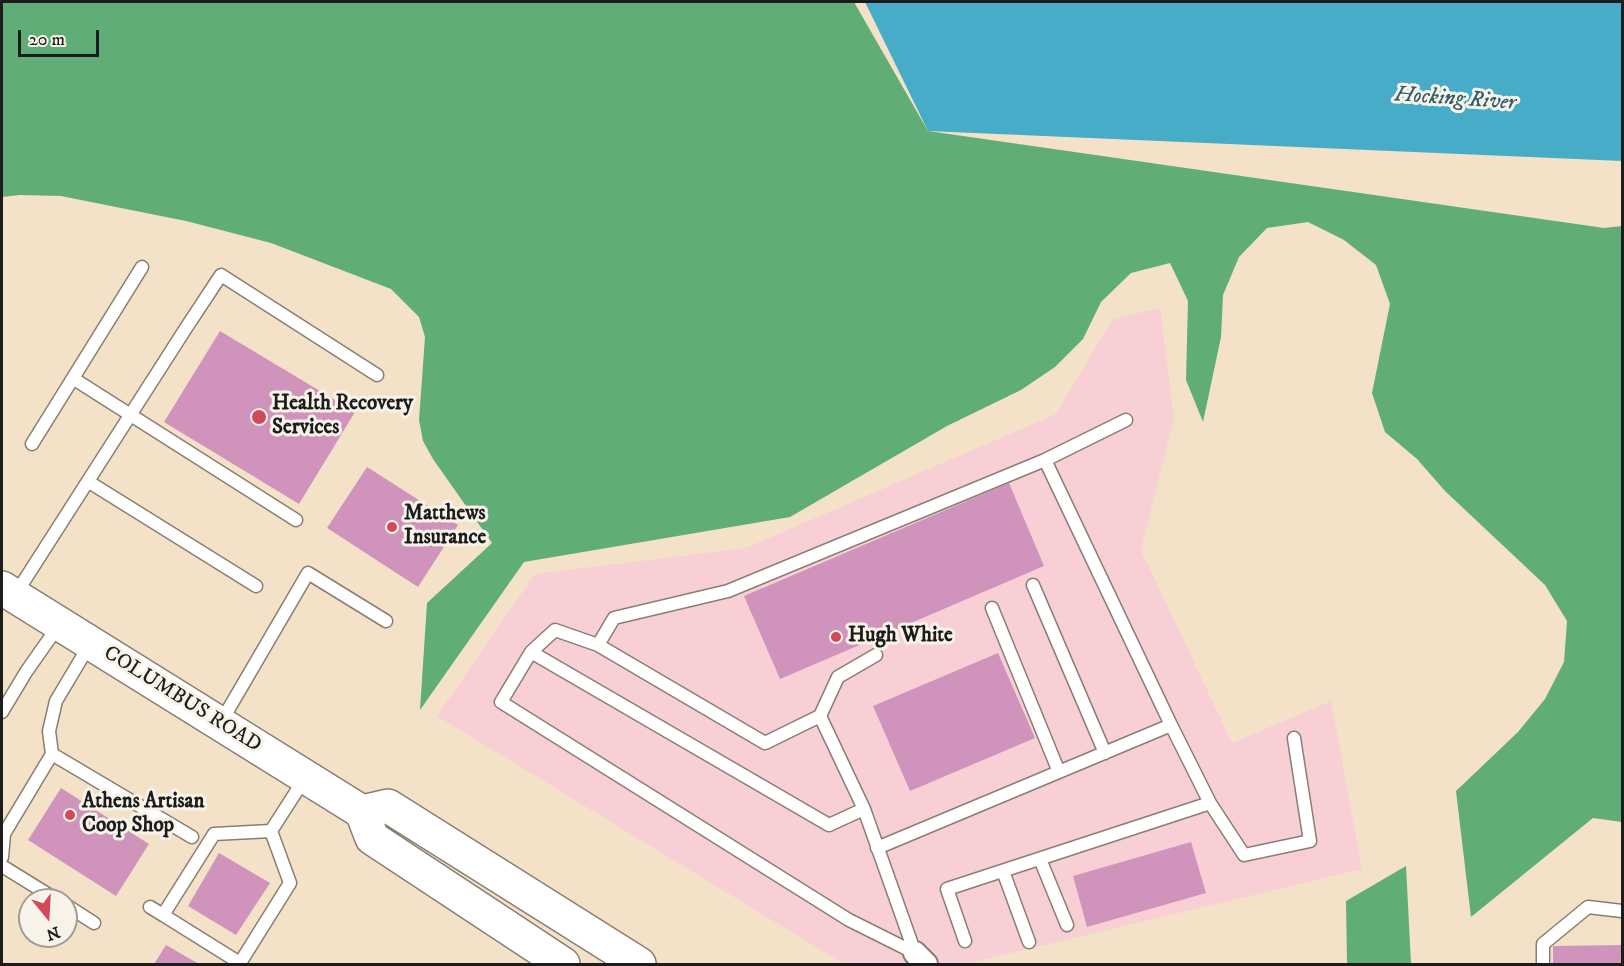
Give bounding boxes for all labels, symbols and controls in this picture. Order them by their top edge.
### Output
scale bar [21,18,102,56]
text: 20 m [29,29,65,51]
water label: Hocking River [1394,83,1516,117]
place label: Health Recovery Services [272,392,413,442]
marker: Health Recovery Services [250,408,268,426]
place label: Matthews Insurance [404,502,486,552]
marker: Matthews Insurance [385,520,399,534]
place label: Hugh White [848,624,953,650]
marker: Hugh White [829,630,843,644]
street label: COLUMBUS ROAD [98,641,266,759]
place label: Athens Artisan Coop Shop [82,790,204,840]
marker: Athens Artisan Coop Shop [63,808,77,822]
north arrow [18,888,78,948]
text: N [44,922,62,945]

